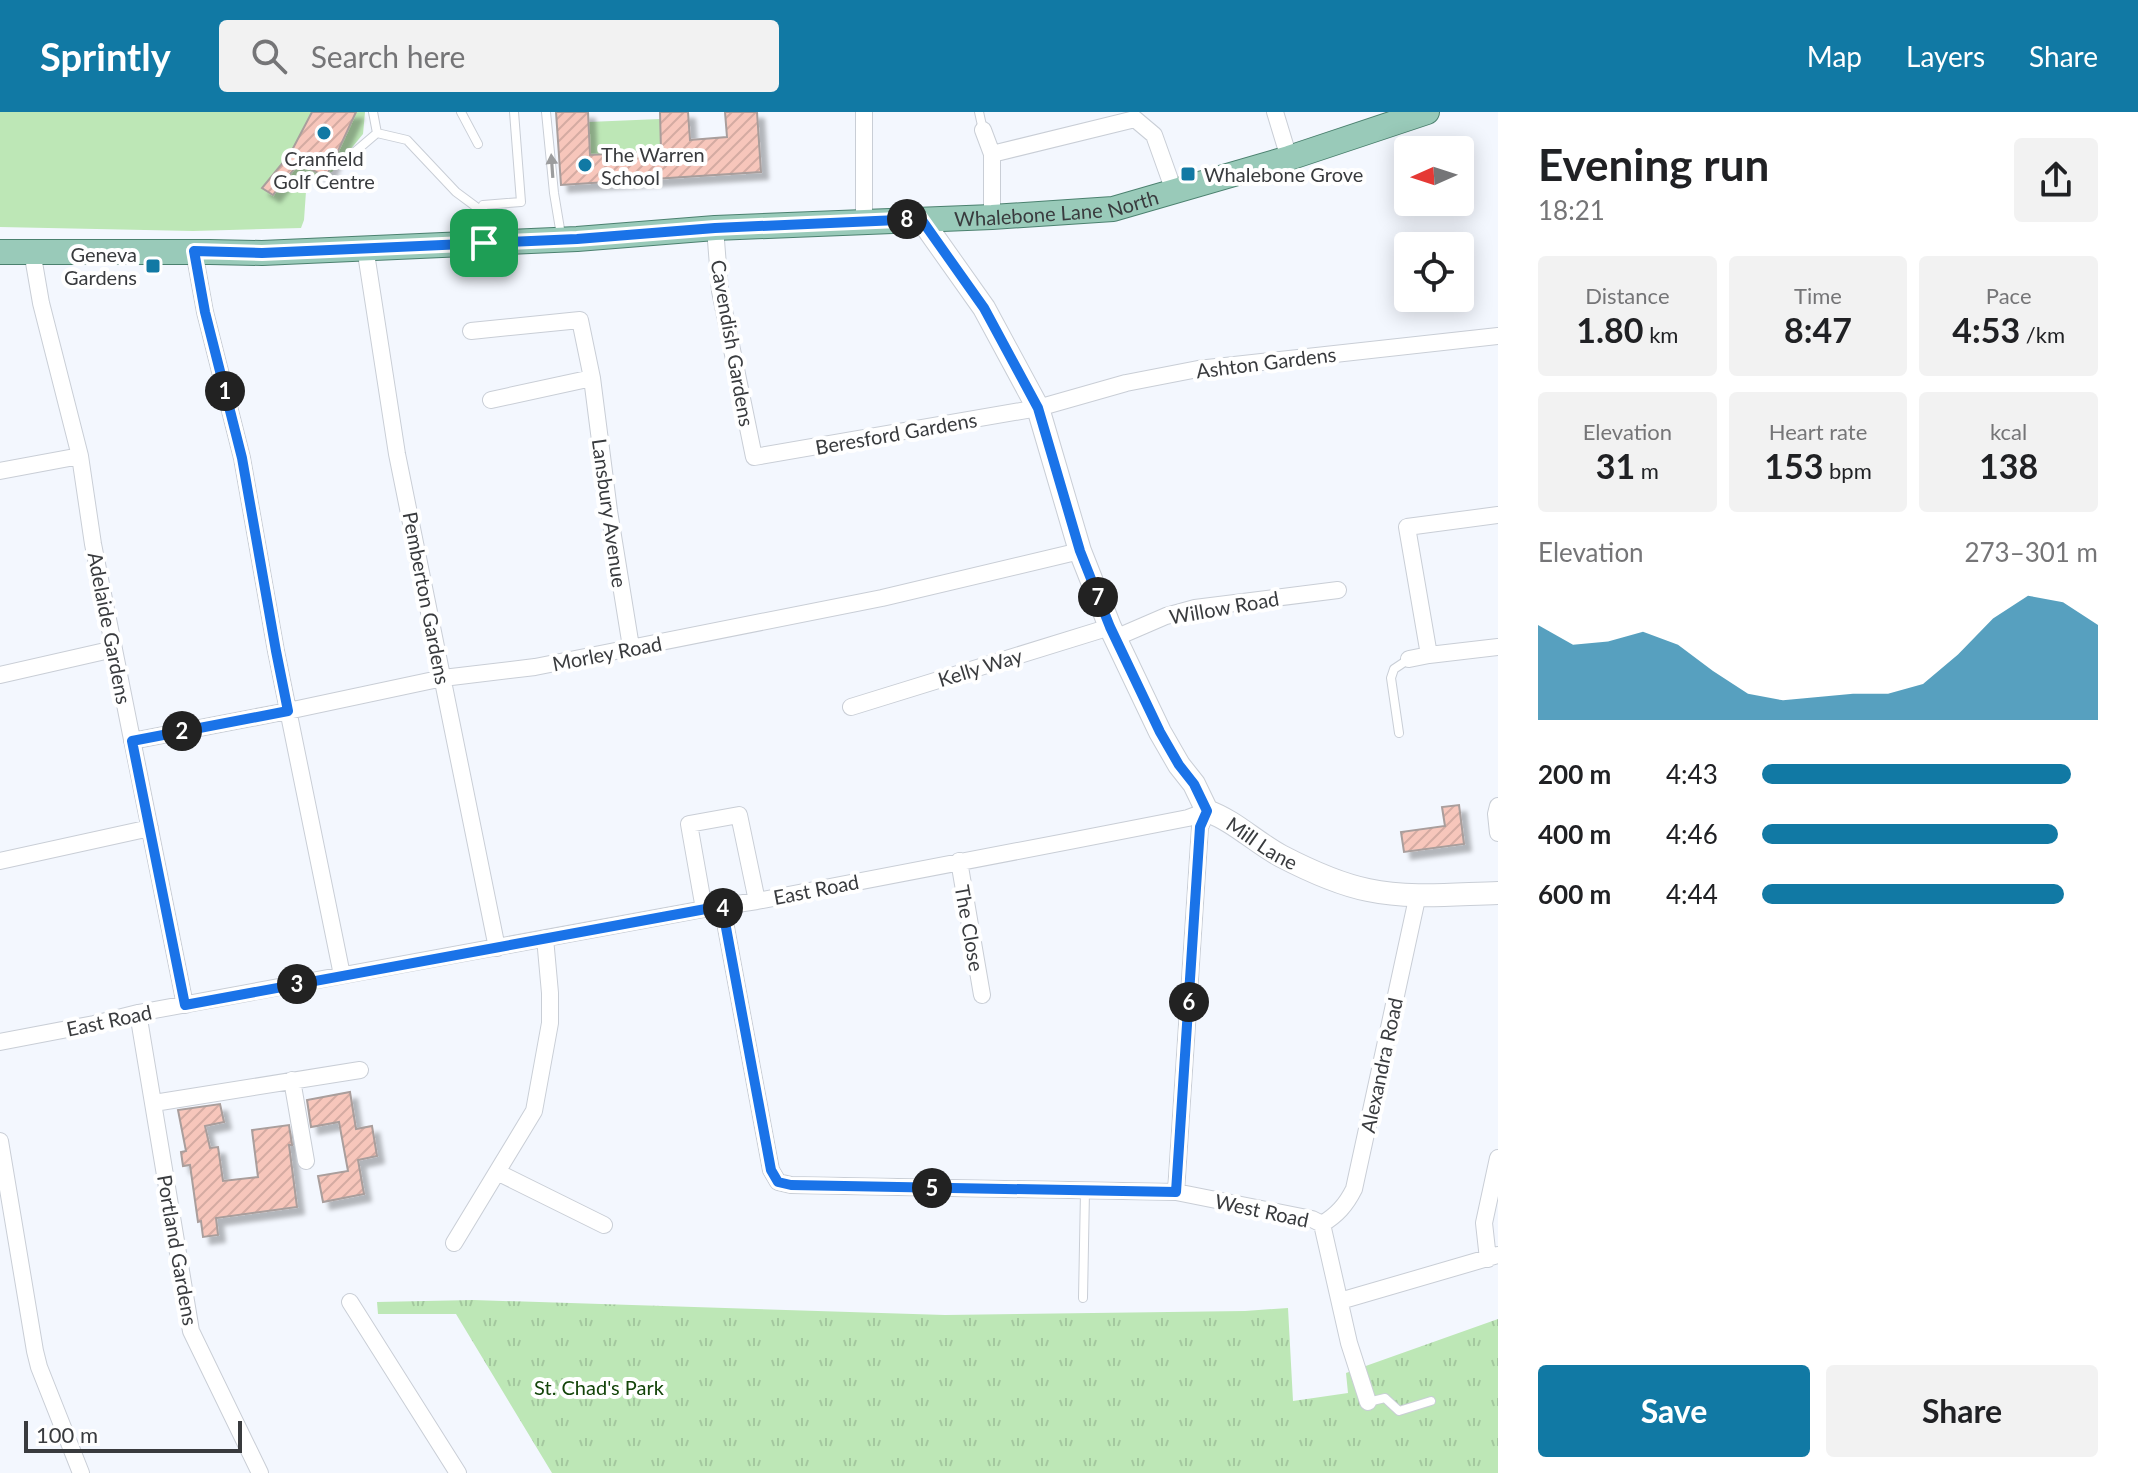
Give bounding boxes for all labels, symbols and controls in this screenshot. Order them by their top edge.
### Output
search box [219,20,779,92]
text: Sprintly [40,33,171,79]
icon: search [247,34,291,78]
text: Search here [311,38,465,74]
text: Map [1807,39,1862,73]
text: Layers [1906,39,1985,73]
text: Share [2029,39,2098,73]
marker: Cranfield Golf Centre [315,124,333,142]
north arrow [1394,136,1474,216]
map controls [1394,136,1474,312]
text: Evening run [1538,138,1769,190]
button: share [2014,138,2098,222]
place label: The Warren School [601,142,705,189]
place label: Cranfield Golf Centre [273,146,375,193]
one-way arrow [545,153,558,178]
marker: The Warren School [576,156,594,174]
place label: Whalebone Grove [1204,162,1363,186]
marker: Whalebone Grove [1179,165,1197,183]
street label: Whalebone Lane North [954,185,1161,230]
text: 18:21 [1538,194,1605,226]
pin: 8 [887,199,927,239]
text: 8 [901,205,913,232]
pin [450,209,518,277]
icon: arrive [462,221,506,265]
button: locate [1394,232,1474,312]
place label: Geneva Gardens [64,242,137,289]
marker: Geneva Gardens [144,257,162,275]
street label: Cavendish Gardens [707,258,759,428]
text: Distance [1585,282,1670,309]
text: Time [1794,282,1842,309]
text: Pace [1986,282,2032,309]
text: 1.80 [1576,309,1644,350]
text: 8:47 [1784,309,1852,350]
text: 4:53 [1952,309,2020,350]
text: km [1644,321,1678,348]
text: /km [2020,321,2065,348]
street label: Ashton Gardens [1195,342,1337,382]
pin: 1 [205,371,245,411]
text: 1 [219,377,231,404]
street label: Beresford Gardens [813,407,979,459]
text: Elevation [1583,418,1672,445]
text: Heart rate [1769,418,1867,445]
text: kcal [1990,418,2027,445]
street label: Lansbury Avenue [588,437,632,589]
text: 31 [1596,445,1635,486]
text: 153 [1764,445,1823,486]
text: 138 [1979,445,2038,486]
text: m [1635,457,1659,484]
text: bpm [1823,457,1872,484]
street label: Pemberton Gardens [399,510,455,686]
text: Elevation [1538,536,1644,568]
text: 273–301 m [1964,536,2098,568]
street label: Adelaide Gardens [83,550,137,706]
pin: 7 [1078,577,1118,617]
text: 7 [1092,583,1104,610]
street label: Willow Road [1167,586,1281,628]
street label: Morley Road [550,631,664,675]
street label: Kelly Way [935,643,1026,691]
pin: 2 [162,711,202,751]
text: 2 [176,717,188,744]
text: 200 m [1538,758,1611,790]
text: 4:43 [1666,758,1718,790]
street label: Mill Lane [1222,811,1302,874]
text: 400 m [1538,818,1611,850]
text: 4:46 [1666,818,1718,850]
street label: East Road [771,869,861,909]
text: 600 m [1538,878,1611,910]
text: 4:44 [1666,878,1718,910]
street label: The Close [951,883,989,973]
pin: 4 [703,888,743,928]
text: 4 [717,894,729,921]
pin: 3 [277,964,317,1004]
text: 3 [291,970,303,997]
pin: 6 [1169,982,1209,1022]
text: 6 [1183,988,1195,1015]
street label: Alexandra Road [1355,995,1407,1135]
street label: East Road [64,999,154,1041]
pin: 5 [912,1168,952,1208]
street label: Portland Gardens [153,1173,203,1327]
text: 5 [926,1174,938,1201]
street label: West Road [1213,1188,1311,1232]
button: Save [1538,1365,1810,1457]
button: Share [1826,1365,2098,1457]
park label: St. Chad's Park [534,1375,665,1399]
scale bar [24,1417,242,1453]
text: 100 m [36,1421,98,1448]

